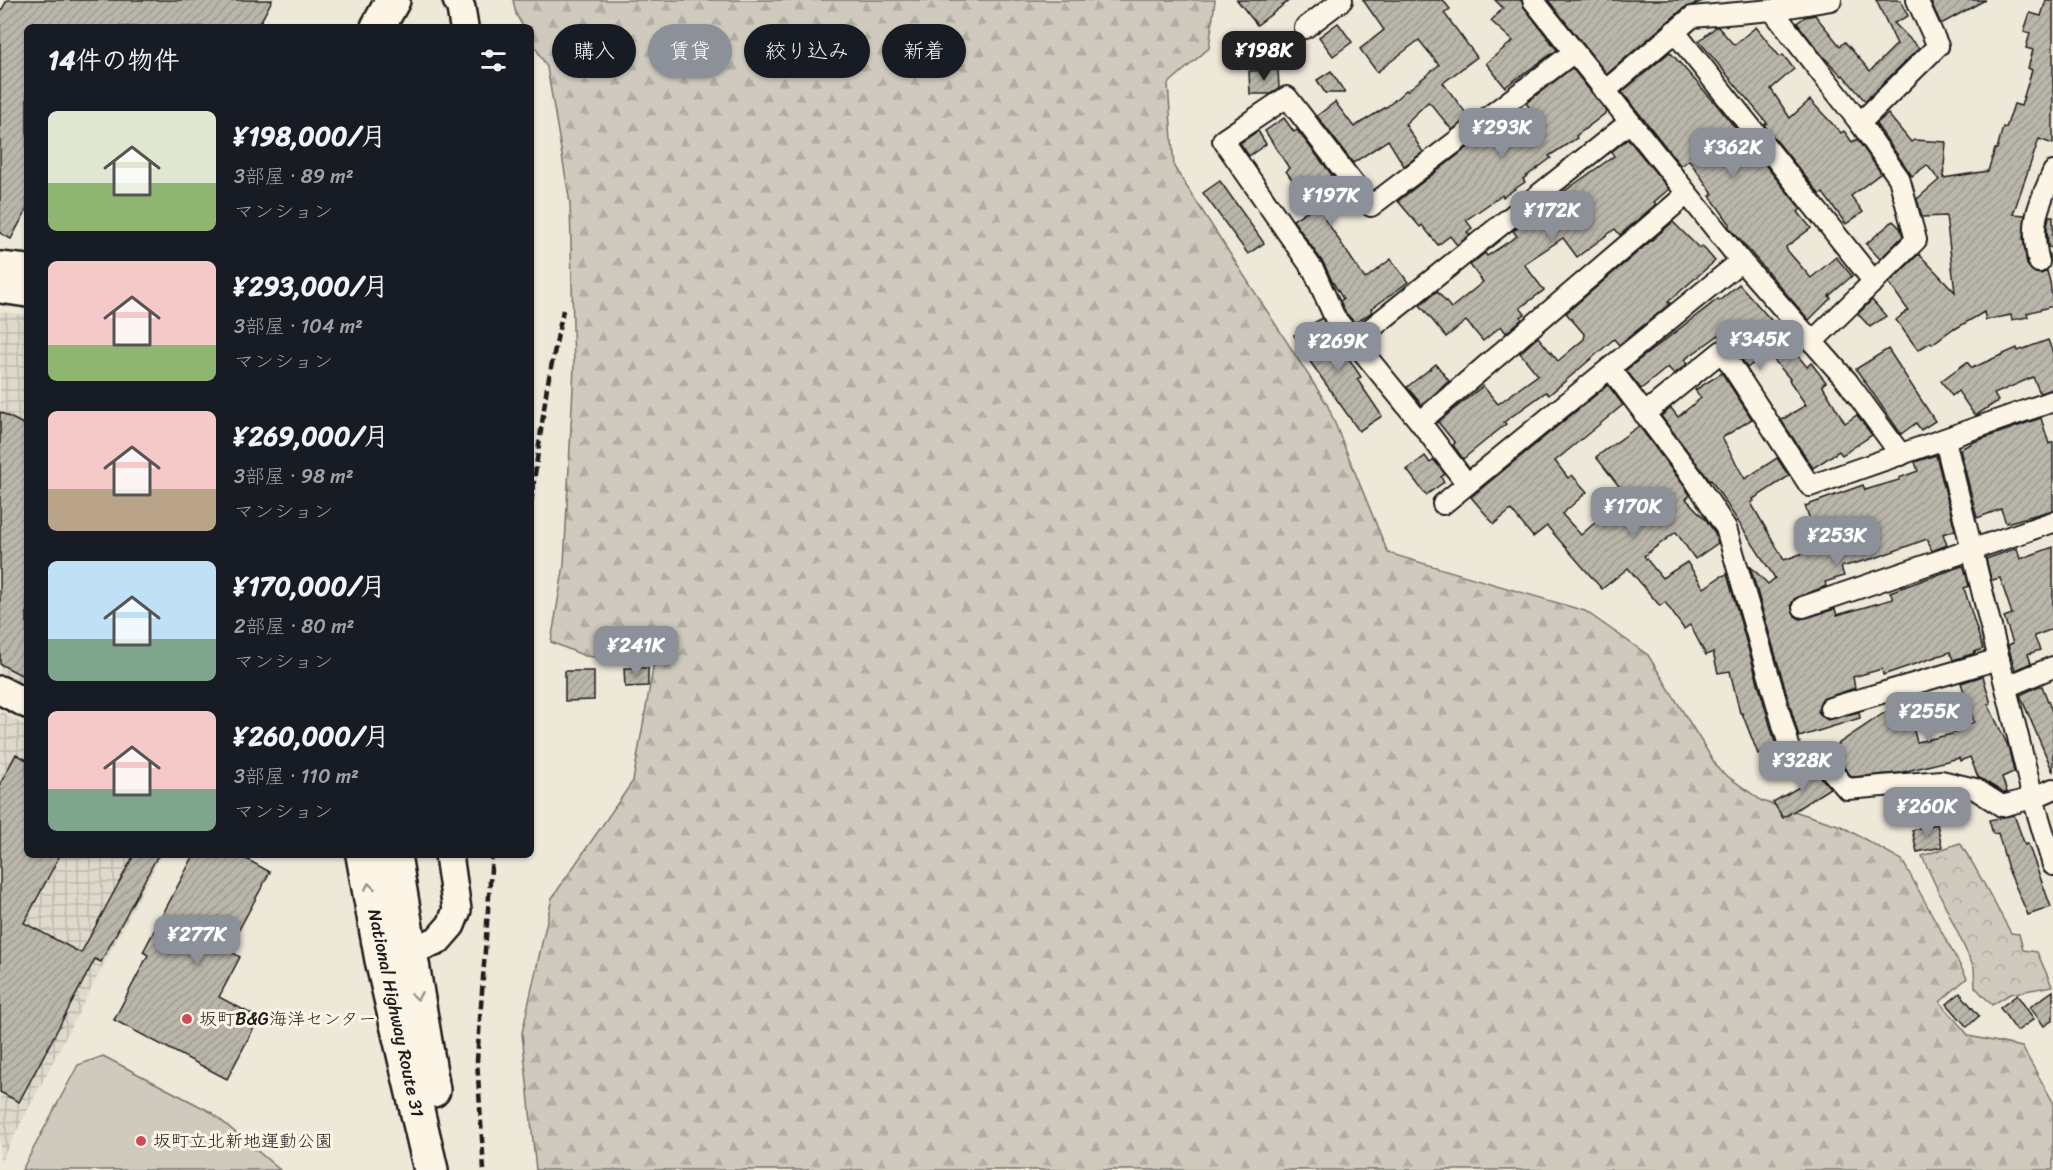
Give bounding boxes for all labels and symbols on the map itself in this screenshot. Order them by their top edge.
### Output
pin: ¥198K [1222,31,1306,82]
pin: ¥293K [1460,108,1544,159]
pin: ¥362K [1691,128,1775,179]
pin: ¥197K [1289,176,1373,227]
pin: ¥172K [1510,191,1594,242]
pin: ¥345K [1718,320,1802,371]
pin: ¥269K [1296,322,1380,373]
pin: ¥170K [1591,487,1675,538]
pin: ¥253K [1795,516,1879,567]
pin: ¥241K [594,626,678,677]
pin: ¥255K [1887,692,1971,743]
pin: ¥328K [1760,741,1844,792]
pin: ¥260K [1885,787,1969,838]
one-way arrow [363,883,376,893]
street label: National Highway Route 31 [358,906,434,1120]
pin: ¥277K [155,915,239,966]
one-way arrow [411,991,423,1000]
place label: 坂町B&G海洋センター [199,1003,376,1035]
marker: 坂町B&G海洋センター [180,1012,194,1026]
place label: 坂町立北新地運動公園 [153,1125,333,1157]
marker: 坂町立北新地運動公園 [134,1134,148,1148]

